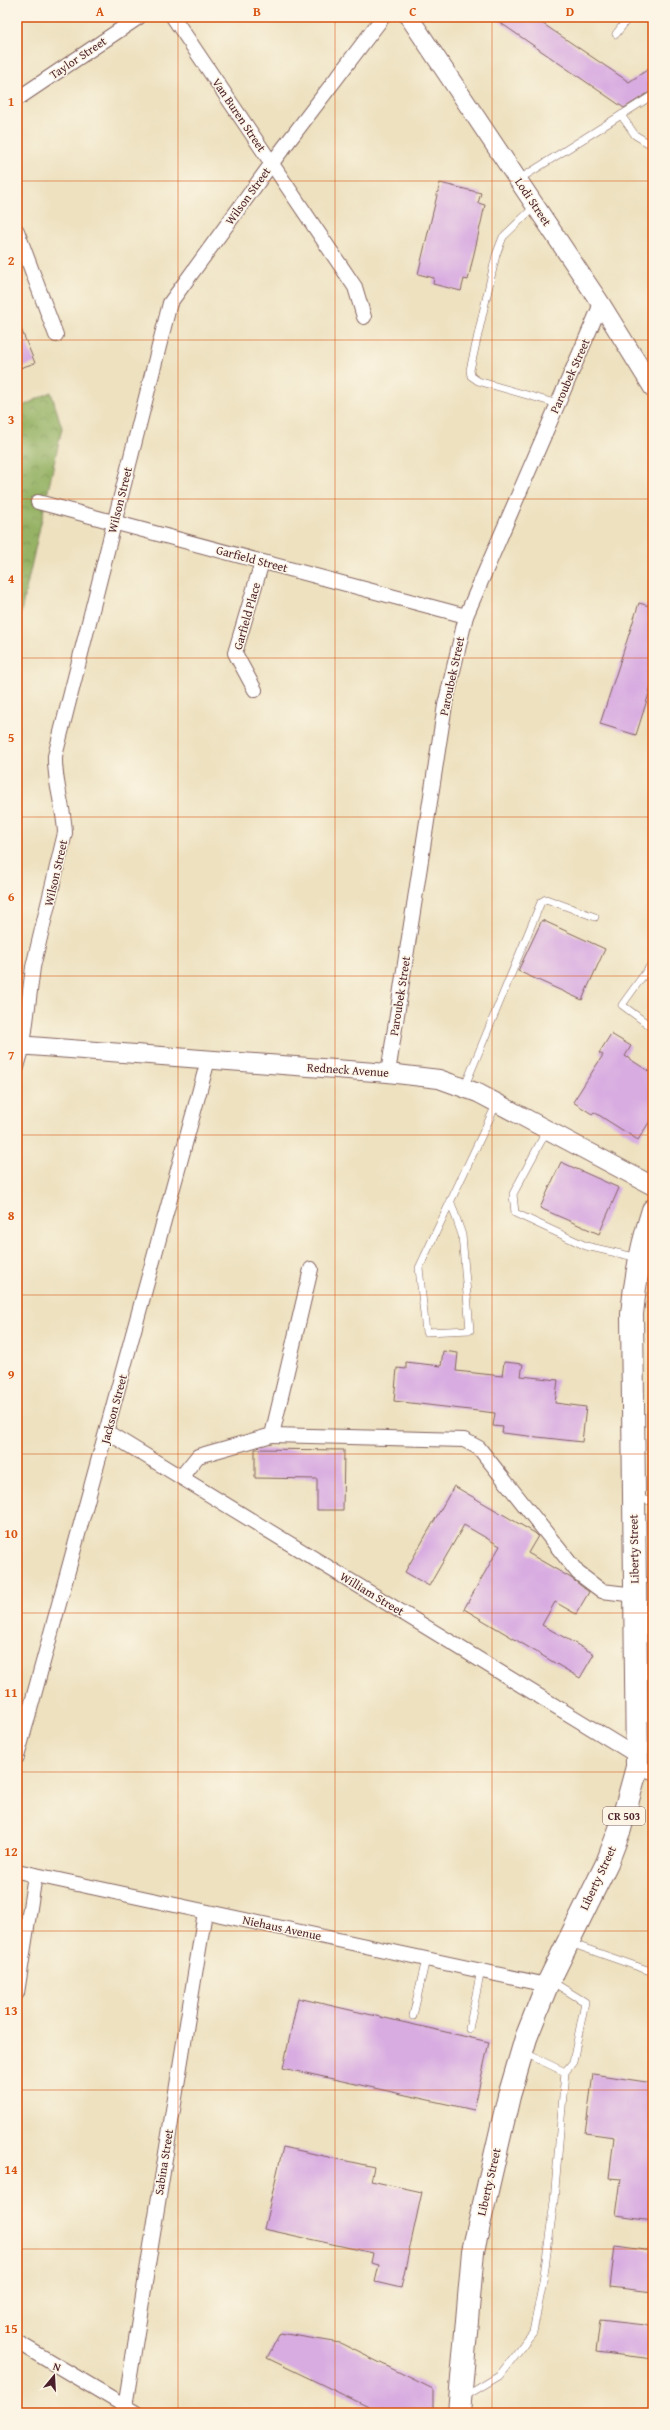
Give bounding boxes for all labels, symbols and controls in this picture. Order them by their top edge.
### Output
text: A [96,2,105,21]
text: B [253,2,261,21]
text: C [409,2,417,21]
text: D [566,2,574,21]
street label: Taylor Street [46,32,110,83]
street label: Van Buren Street [208,74,271,156]
text: 1 [8,92,14,111]
street label: Wilson Street [221,163,275,228]
street label: Lodi Street [511,174,556,230]
text: 2 [8,251,15,270]
street label: Paroubek Street [545,335,594,416]
text: 3 [8,410,14,429]
street label: Wilson Street [103,464,136,535]
street label: Garfield Street [215,541,290,576]
text: 4 [8,569,15,588]
street label: Garfield Place [229,580,264,652]
street label: Paroubek Street [435,634,468,717]
text: 5 [8,728,15,747]
street label: Wilson Street [40,837,72,908]
text: 6 [8,887,15,906]
street label: Paroubek Street [385,954,414,1037]
text: 7 [8,1046,15,1065]
street label: Redneck Avenue [307,1058,390,1081]
text: 8 [8,1206,15,1225]
text: 9 [8,1365,15,1384]
street label: Jackson Street [96,1371,131,1447]
street label: Liberty Street [624,1513,643,1584]
text: 10 [4,1524,18,1543]
street label: William Street [337,1568,408,1620]
text: 11 [4,1683,18,1702]
road number: CR 503 [603,1807,645,1825]
text: 12 [4,1842,18,1861]
street label: Liberty Street [575,1842,620,1913]
street label: Niehaus Avenue [241,1911,323,1944]
text: 13 [4,2001,18,2020]
street label: Sabina Street [150,2127,177,2196]
street label: Liberty Street [472,2146,505,2218]
text: 14 [4,2160,18,2179]
text: 15 [4,2319,18,2338]
north arrow [34,2356,74,2396]
text: N [51,2358,64,2375]

